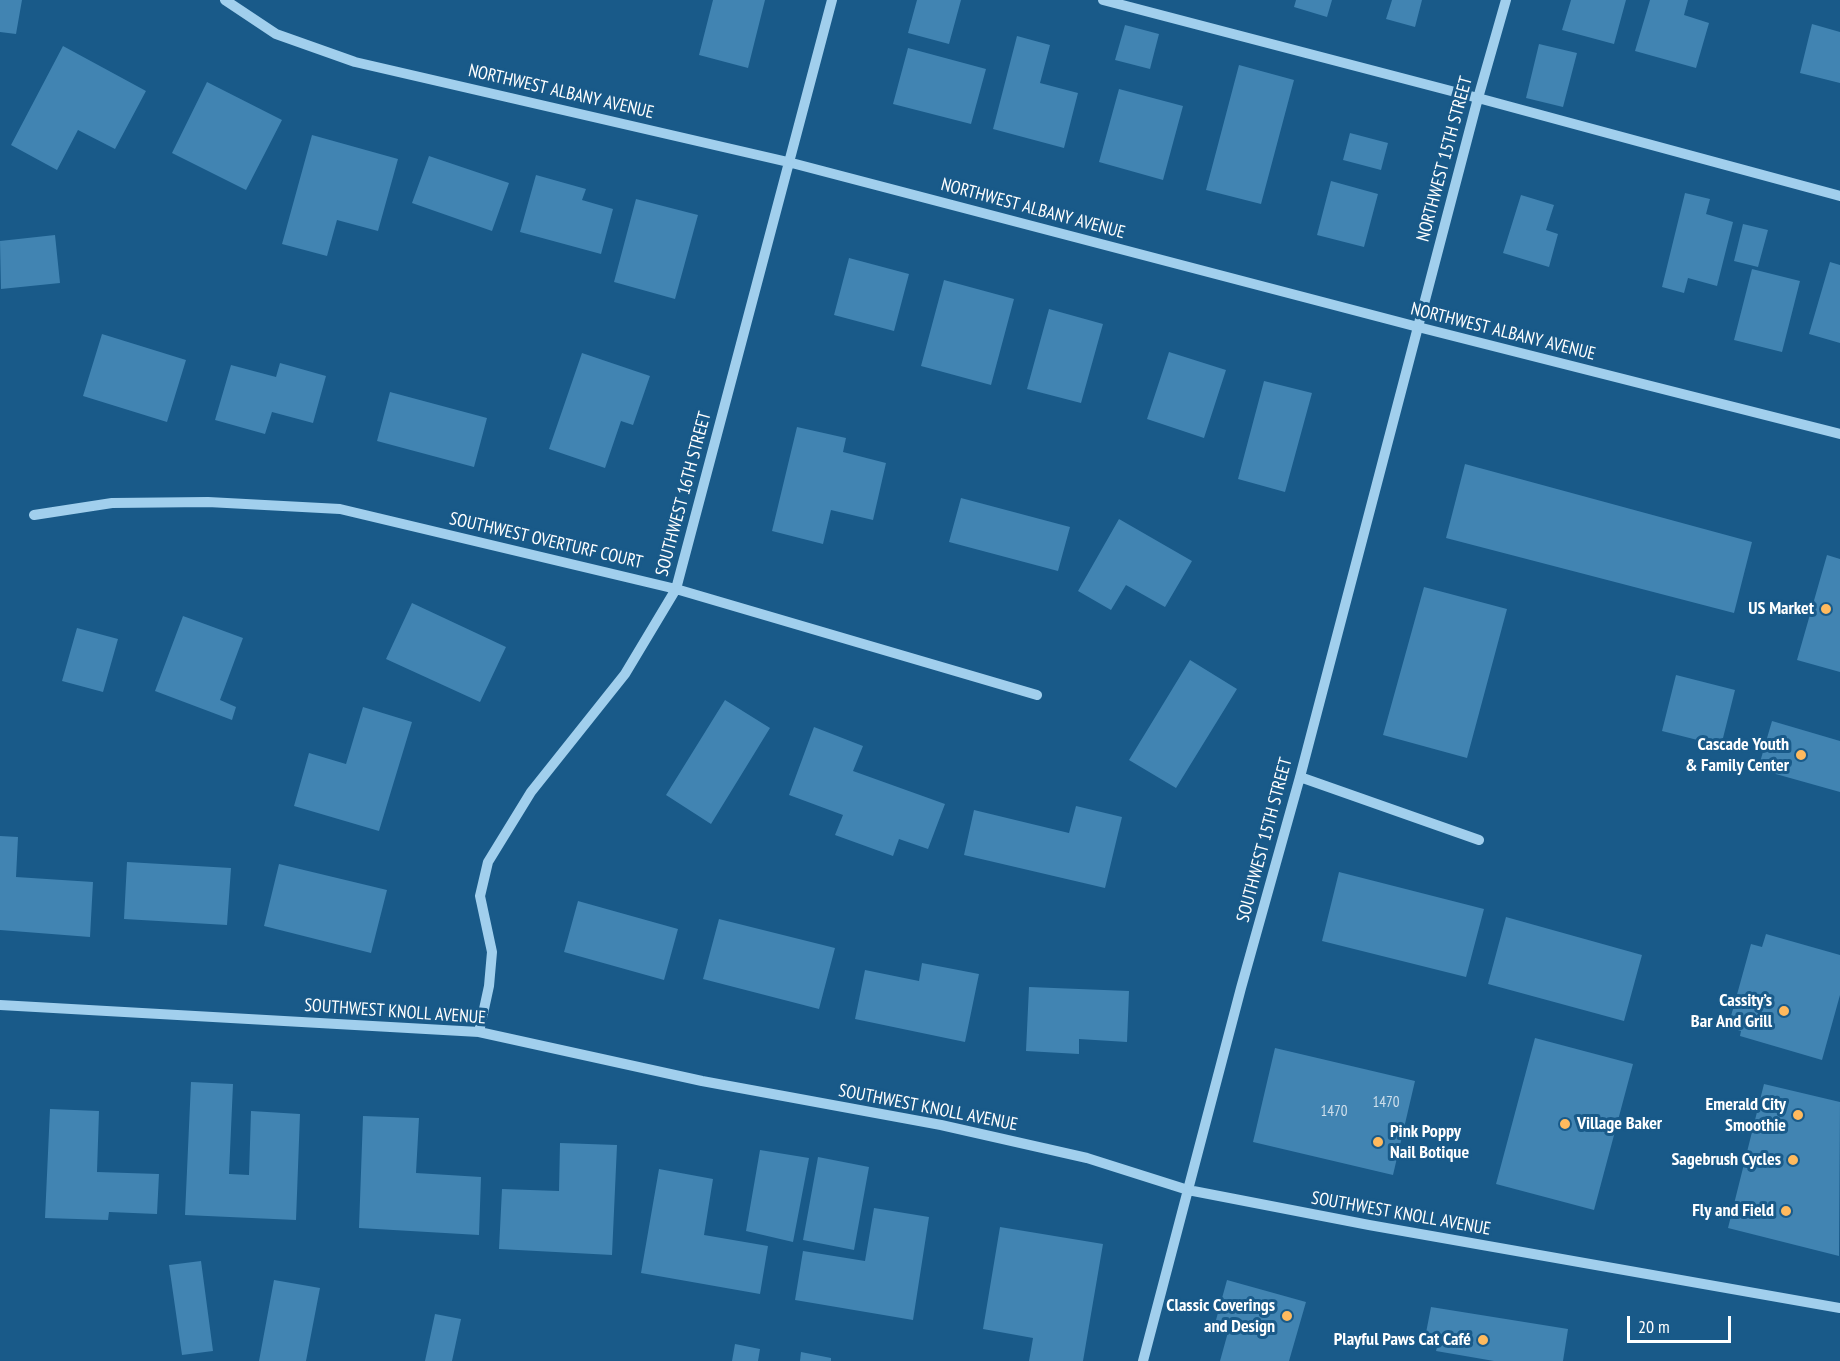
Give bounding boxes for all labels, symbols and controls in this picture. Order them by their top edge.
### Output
street label: NORTHWEST ALBANY AVENUE [466,60,656,124]
street label: NORTHWEST 15TH STREET [1413,74,1477,244]
street label: NORTHWEST ALBANY AVENUE [939,174,1127,244]
street label: NORTHWEST ALBANY AVENUE [1408,299,1598,365]
street label: SOUTHWEST 16TH STREET [652,409,716,579]
street label: SOUTHWEST OVERTURF COURT [447,508,645,574]
place label: US Market [1748,598,1814,620]
marker: US Market [1819,602,1833,616]
place label: Cascade Youth & Family Center [1685,734,1789,777]
marker: Cascade Youth & Family Center [1794,748,1808,762]
street label: SOUTHWEST 15TH STREET [1233,755,1297,925]
place label: Cassity’s Bar And Grill [1691,990,1772,1032]
street label: SOUTHWEST KNOLL AVENUE [304,995,486,1029]
marker: Cassity’s Bar And Grill [1777,1004,1791,1018]
street label: SOUTHWEST KNOLL AVENUE [837,1080,1019,1136]
house number: 1470 [1373,1094,1399,1112]
place label: Emerald City Smoothie [1706,1094,1786,1136]
house number: 1470 [1321,1103,1347,1121]
marker: Emerald City Smoothie [1791,1108,1805,1122]
place label: Village Baker [1577,1113,1662,1135]
marker: Village Baker [1558,1117,1572,1131]
place label: Pink Poppy Nail Botique [1390,1121,1469,1164]
marker: Pink Poppy Nail Botique [1371,1135,1385,1149]
place label: Sagebrush Cycles [1671,1149,1781,1171]
marker: Sagebrush Cycles [1786,1153,1800,1167]
street label: SOUTHWEST KNOLL AVENUE [1310,1188,1492,1240]
place label: Fly and Field [1692,1200,1774,1222]
marker: Fly and Field [1779,1204,1793,1218]
place label: Classic Coverings and Design [1166,1295,1275,1338]
scale bar [1630,1304,1734,1342]
marker: Classic Coverings and Design [1280,1309,1294,1323]
text: 20 m [1638,1315,1670,1338]
place label: Playful Paws Cat Café [1334,1329,1471,1351]
marker: Playful Paws Cat Café [1476,1333,1490,1347]

